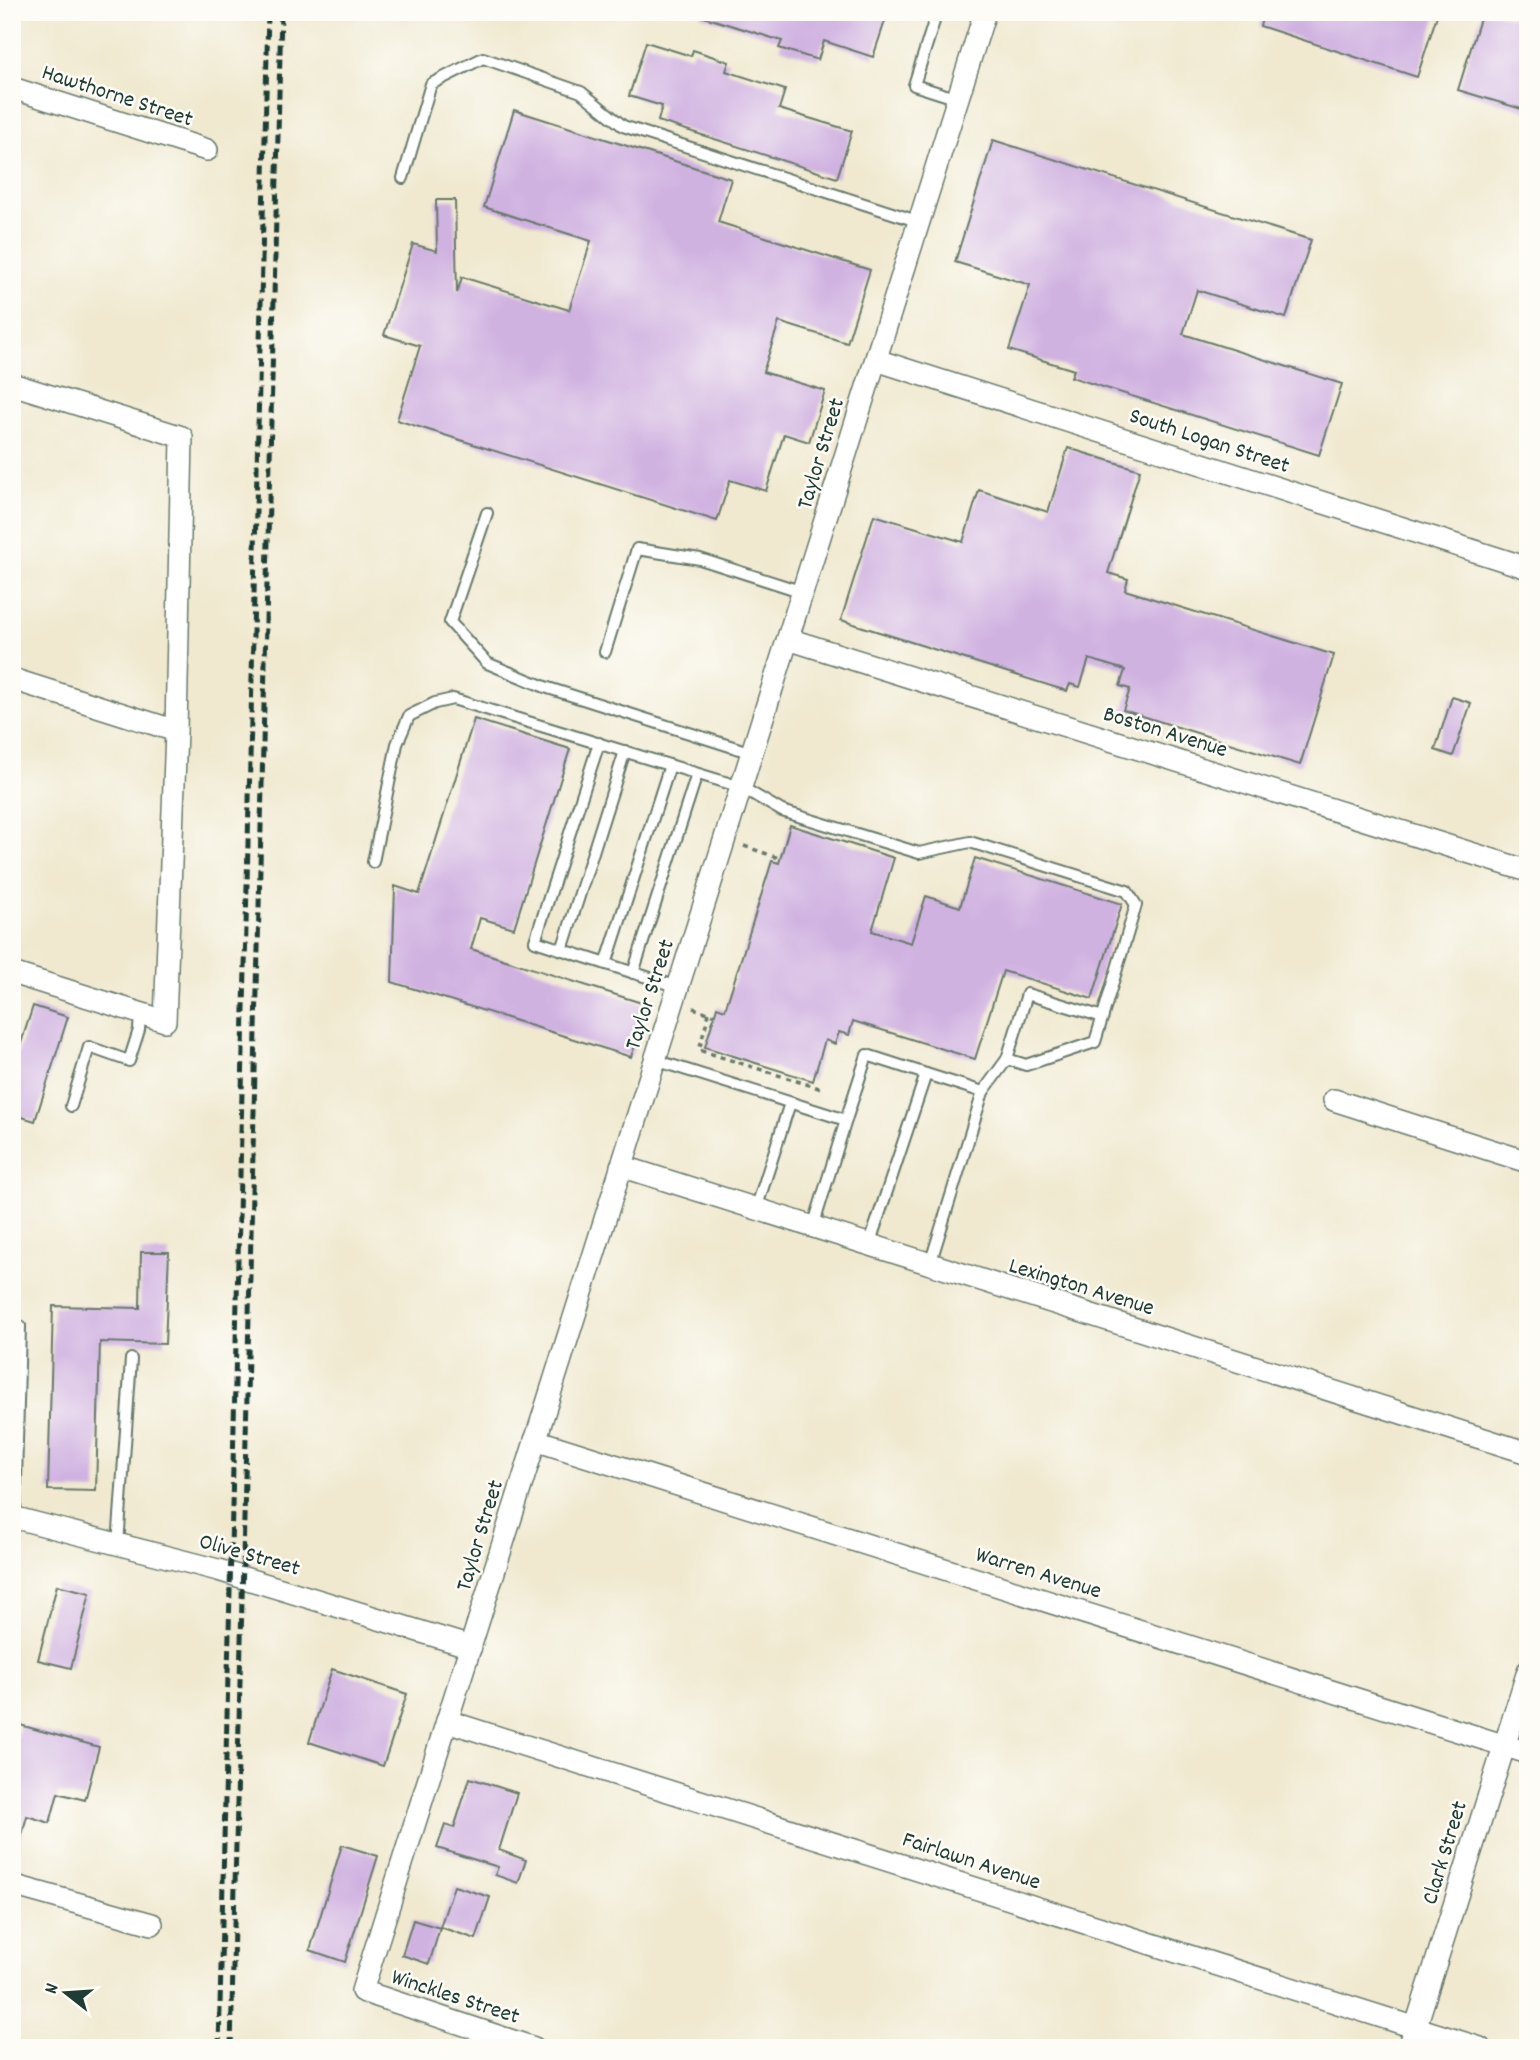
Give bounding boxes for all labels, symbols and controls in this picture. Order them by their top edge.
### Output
street label: Hawthorne Street [37,57,197,137]
street label: Taylor Street [790,394,855,514]
street label: South Logan Street [1124,401,1293,484]
street label: Boston Avenue [1099,699,1231,768]
street label: Taylor Street [618,935,685,1055]
street label: Lexington Avenue [1004,1251,1158,1326]
street label: Taylor Street [449,1476,514,1596]
street label: Olive Street [195,1526,303,1587]
street label: Warren Avenue [971,1540,1105,1609]
street label: Clark Street [1415,1797,1478,1909]
street label: Fairlawn Avenue [897,1824,1044,1900]
north arrow [32,1958,102,2028]
street label: Winckles Street [387,1962,523,2035]
text: N [39,1981,67,1997]

